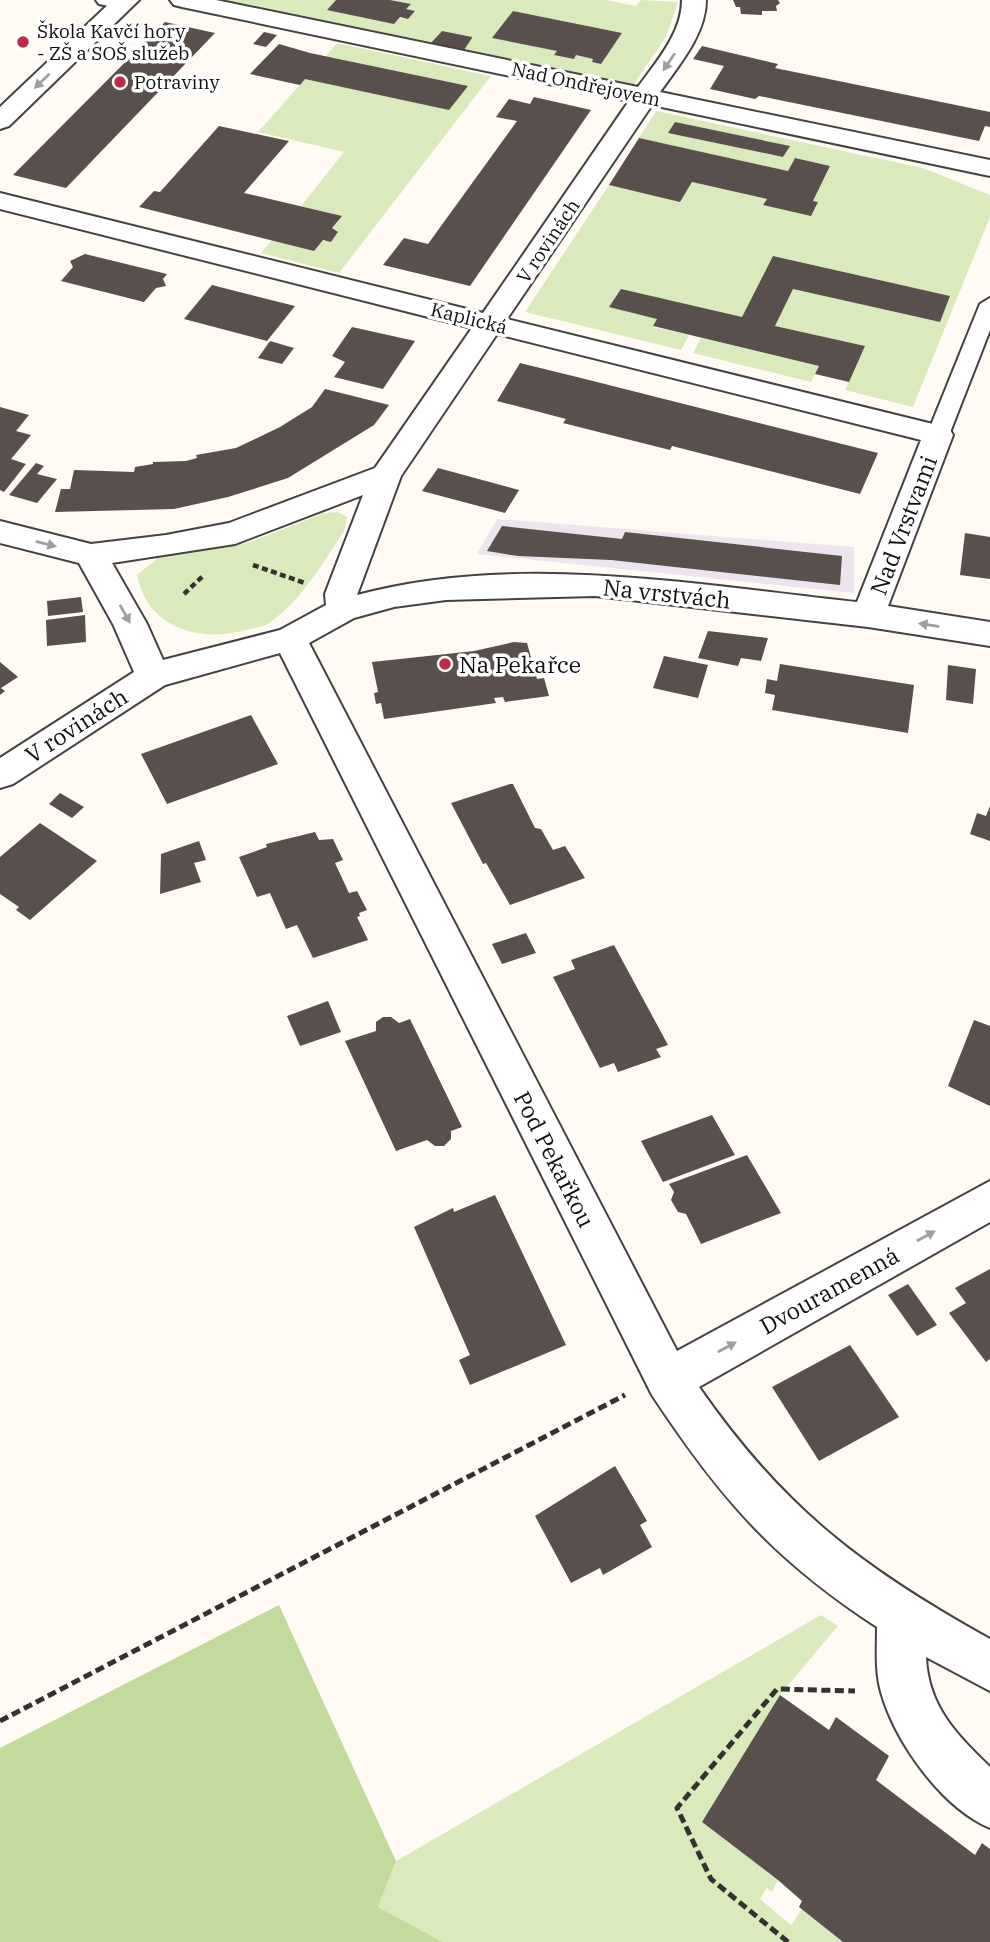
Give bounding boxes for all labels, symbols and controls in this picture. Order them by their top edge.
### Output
place label: Škola Kavčí hory - ZŠ a SOŠ služeb [37,19,189,65]
marker: Škola Kavčí hory - ZŠ a SOŠ služeb [15,34,31,50]
one-way arrow [662,53,676,71]
street label: Nad Ondřejovem [509,57,663,111]
place label: Potraviny [134,70,220,94]
one-way arrow [33,73,51,89]
marker: Potraviny [112,74,128,90]
street label: V rovinách [511,194,585,288]
street label: Kaplická [428,297,510,339]
street label: Nad Vrstvami [863,451,943,599]
one-way arrow [35,539,57,550]
street label: Na vrstvách [602,571,732,615]
one-way arrow [119,605,131,624]
one-way arrow [918,619,940,630]
place label: Na Pekařce [459,649,581,679]
marker: Na Pekařce [437,656,453,672]
street label: V rovinách [19,681,133,769]
street label: Pod Pekařkou [508,1086,602,1232]
one-way arrow [916,1230,936,1242]
street label: Dvouramenná [754,1239,904,1341]
one-way arrow [718,1341,737,1353]

